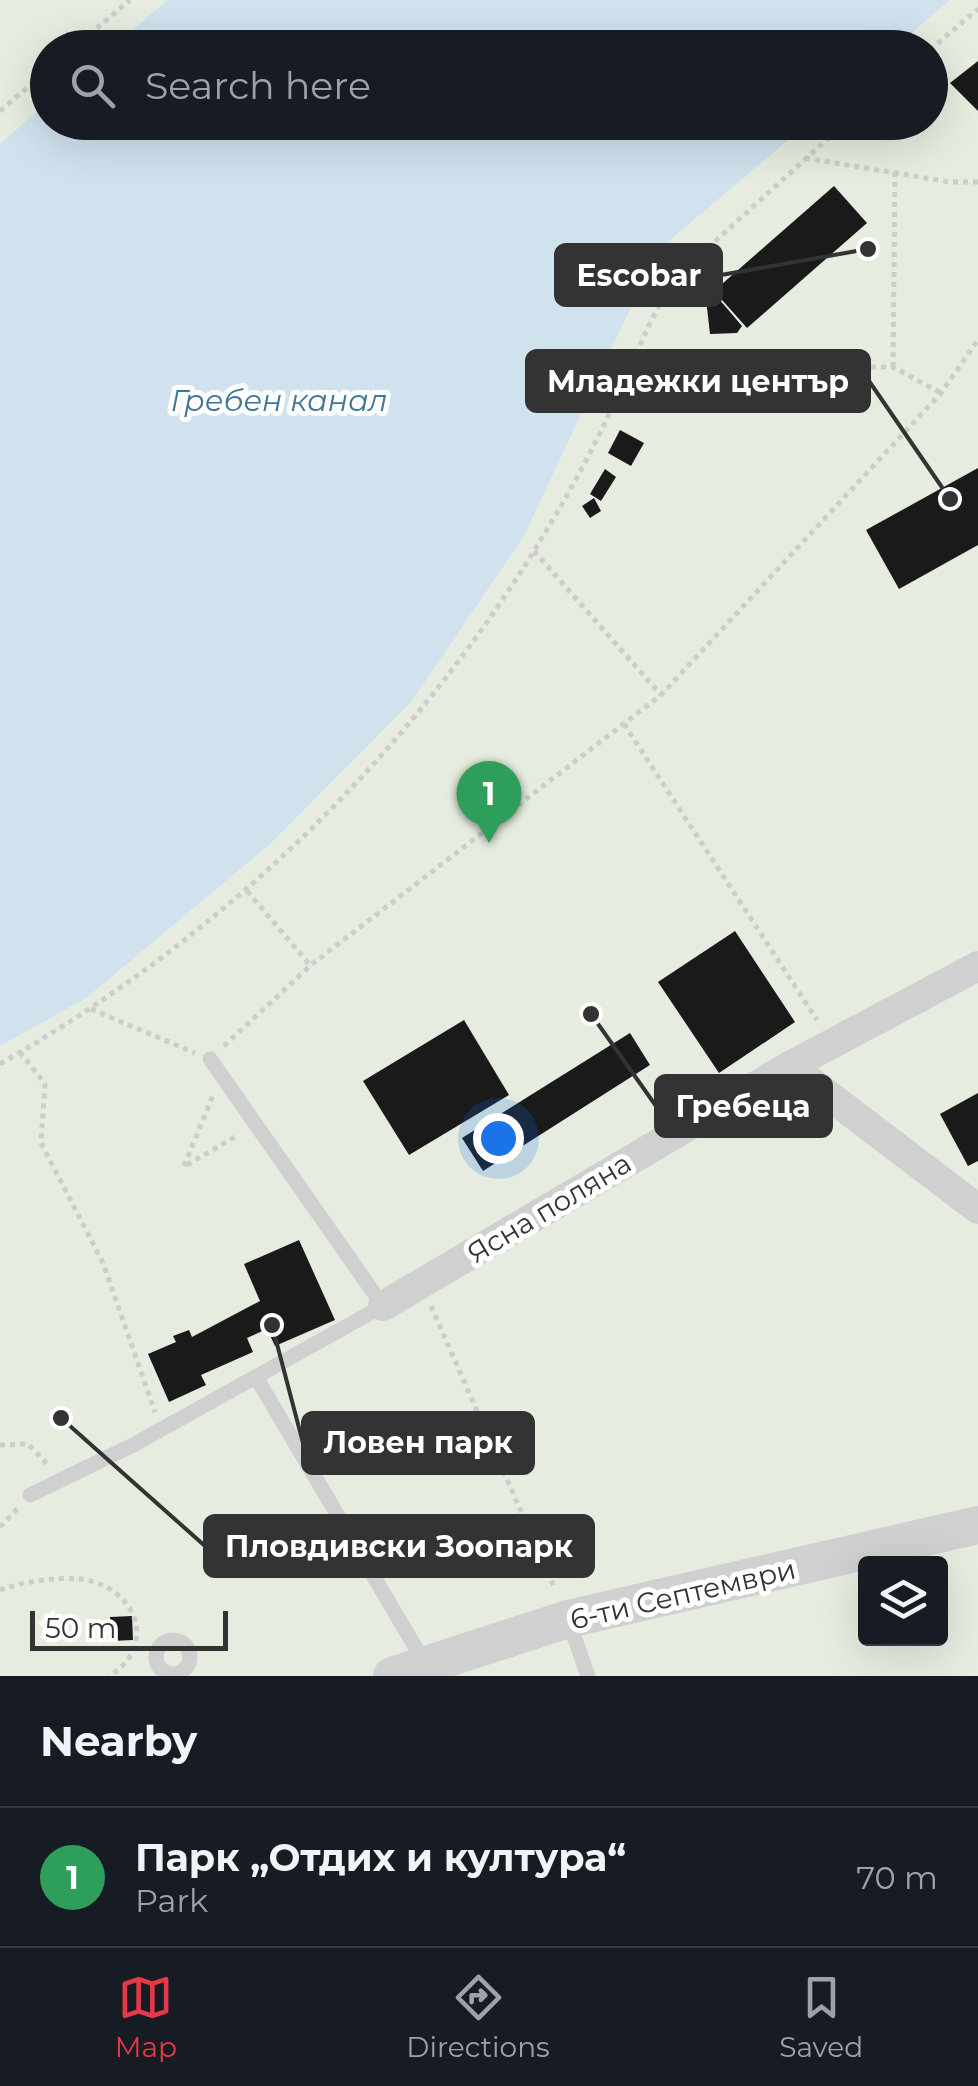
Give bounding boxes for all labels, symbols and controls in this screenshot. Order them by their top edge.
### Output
search box [30,30,948,140]
icon: search [65,58,120,113]
text: Search here [145,62,371,109]
callout: Escobar [556,245,721,305]
text: Escobar [577,257,702,294]
callout: Младежки център [527,351,869,411]
text: Младежки център [547,363,849,400]
water label: Гребен канал [170,382,388,419]
pin: 1 [456,760,522,843]
callout: Гребеца [656,1076,831,1136]
text: Гребеца [676,1088,810,1125]
your location [473,1113,524,1164]
street label: Ясна поляна [461,1146,637,1270]
callout: Ловен парк [303,1413,533,1473]
text: Ловен парк [323,1424,514,1461]
callout: Пловдивски Зоопарк [205,1516,593,1576]
text: Пловдивски Зоопарк [225,1528,574,1565]
street label: 6-ти Септември [567,1552,799,1636]
map controls [858,1556,948,1646]
button: layers [858,1556,948,1646]
scale bar [30,1606,228,1650]
text: 50 m [45,1611,116,1645]
text: Nearby [40,1715,197,1767]
text: Парк „Отдих и култура“ [135,1834,626,1881]
text: 1 [66,1858,79,1897]
text: 70 m [856,1858,938,1897]
text: Park [135,1881,208,1920]
tab: Map [115,1970,177,2064]
tab: Directions [406,1970,550,2064]
tab: Saved [779,1970,863,2064]

